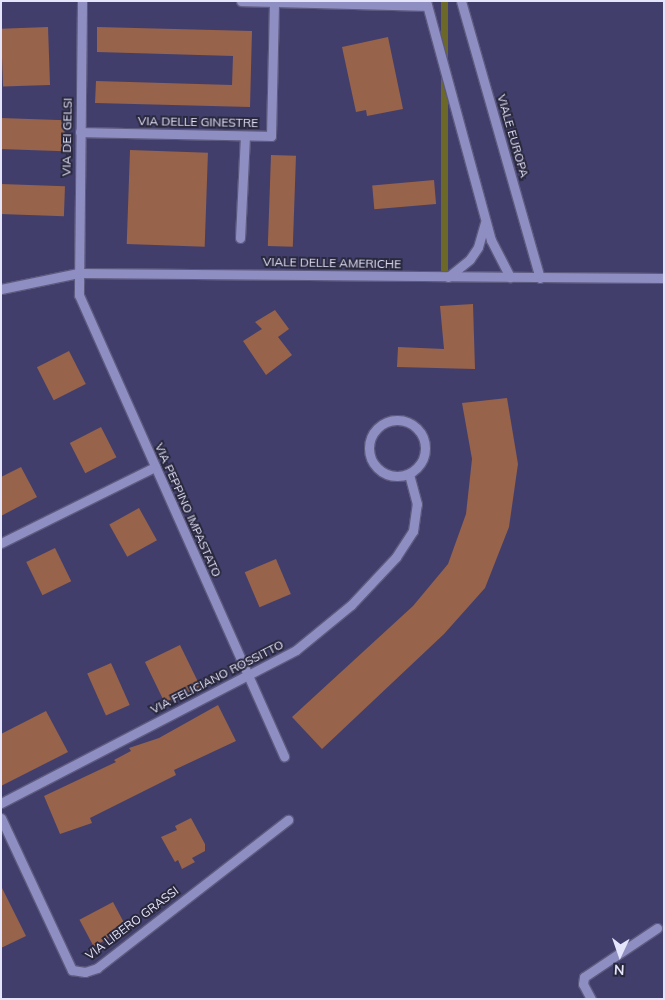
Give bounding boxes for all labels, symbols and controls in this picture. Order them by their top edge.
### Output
street label: VIALE EUROPA [494,93,532,179]
street label: VIA DEI GELSI [59,98,75,176]
street label: VIA DELLE GINESTRE [138,114,258,130]
street label: VIALE DELLE AMERICHE [263,255,401,271]
street label: VIA PEPPINO IMPASTATO [152,441,224,579]
street label: VIA FELICIANO ROSSITTO [148,637,286,717]
street label: VIA LIBERO GRASSI [83,883,181,963]
north arrow [595,930,645,980]
text: N [613,961,625,979]

